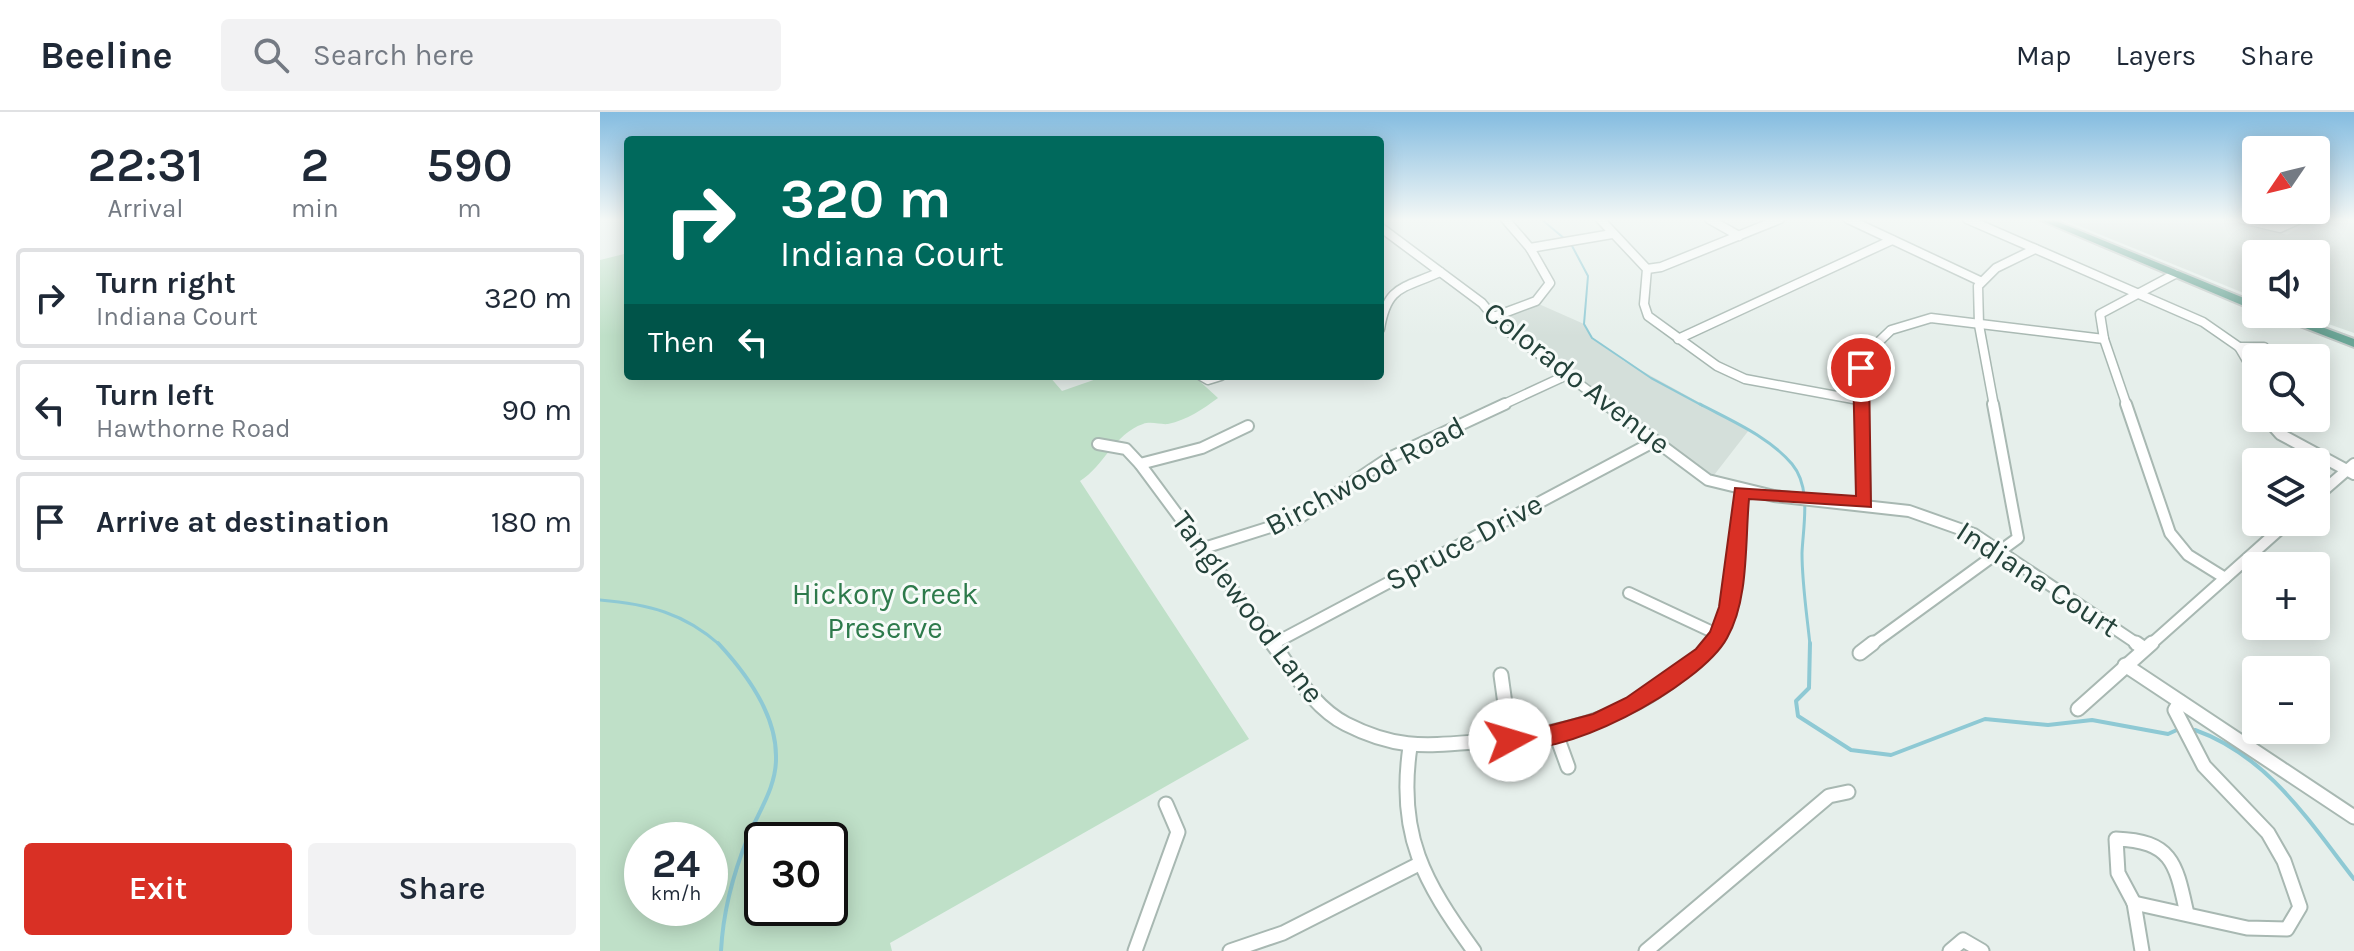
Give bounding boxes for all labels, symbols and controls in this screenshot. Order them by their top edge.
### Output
search box [221,19,781,91]
text: Beeline [40,33,173,78]
icon: search [249,33,293,77]
text: Search here [313,37,474,73]
text: Map [2016,39,2071,72]
text: Layers [2115,39,2196,72]
text: Share [2240,39,2314,72]
north arrow [2242,136,2330,224]
map controls [2242,136,2330,744]
text: 22:31 [87,137,204,193]
text: 2 [300,137,329,193]
text: 590 [426,137,513,193]
text: 320 m [780,166,951,231]
icon: right [648,168,752,272]
text: Arrival [107,193,184,224]
text: min [291,193,339,224]
text: m [457,193,481,224]
text: Indiana Court [780,233,1004,275]
button: sound [2242,240,2330,328]
text: Turn right [96,265,236,301]
icon: right [28,276,72,320]
text: 320 m [484,280,572,316]
street label: Colorado Avenue [1476,294,1678,462]
text: Indiana Court [96,301,258,332]
icon: left [731,320,775,364]
text: Then [648,324,715,360]
pin [1827,334,1895,402]
button: search [2242,344,2330,432]
icon: arrive [1839,346,1883,390]
text: Turn left [96,377,214,413]
icon: left [28,388,72,432]
text: 90 m [502,392,572,428]
street label: Birchwood Road [1259,408,1471,544]
text: Hawthorne Road [96,413,291,444]
button: layers [2242,448,2330,536]
street label: Spruce Drive [1379,486,1549,598]
icon: arrive [28,500,72,544]
text: Arrive at destination [96,504,390,540]
text: 180 m [491,504,572,540]
street label: Tanglewood Lane [1164,504,1332,710]
street label: Indiana Court [1950,513,2126,645]
button: + [2242,552,2330,640]
park label: Hickory Creek Preserve [792,576,978,646]
button: − [2242,656,2330,744]
position arrow [1468,698,1552,782]
speed limit sign: 30 [744,822,848,926]
text: 24 [652,840,700,887]
button: Exit [24,843,292,935]
button: Share [308,843,576,935]
text: km/h [651,882,701,905]

